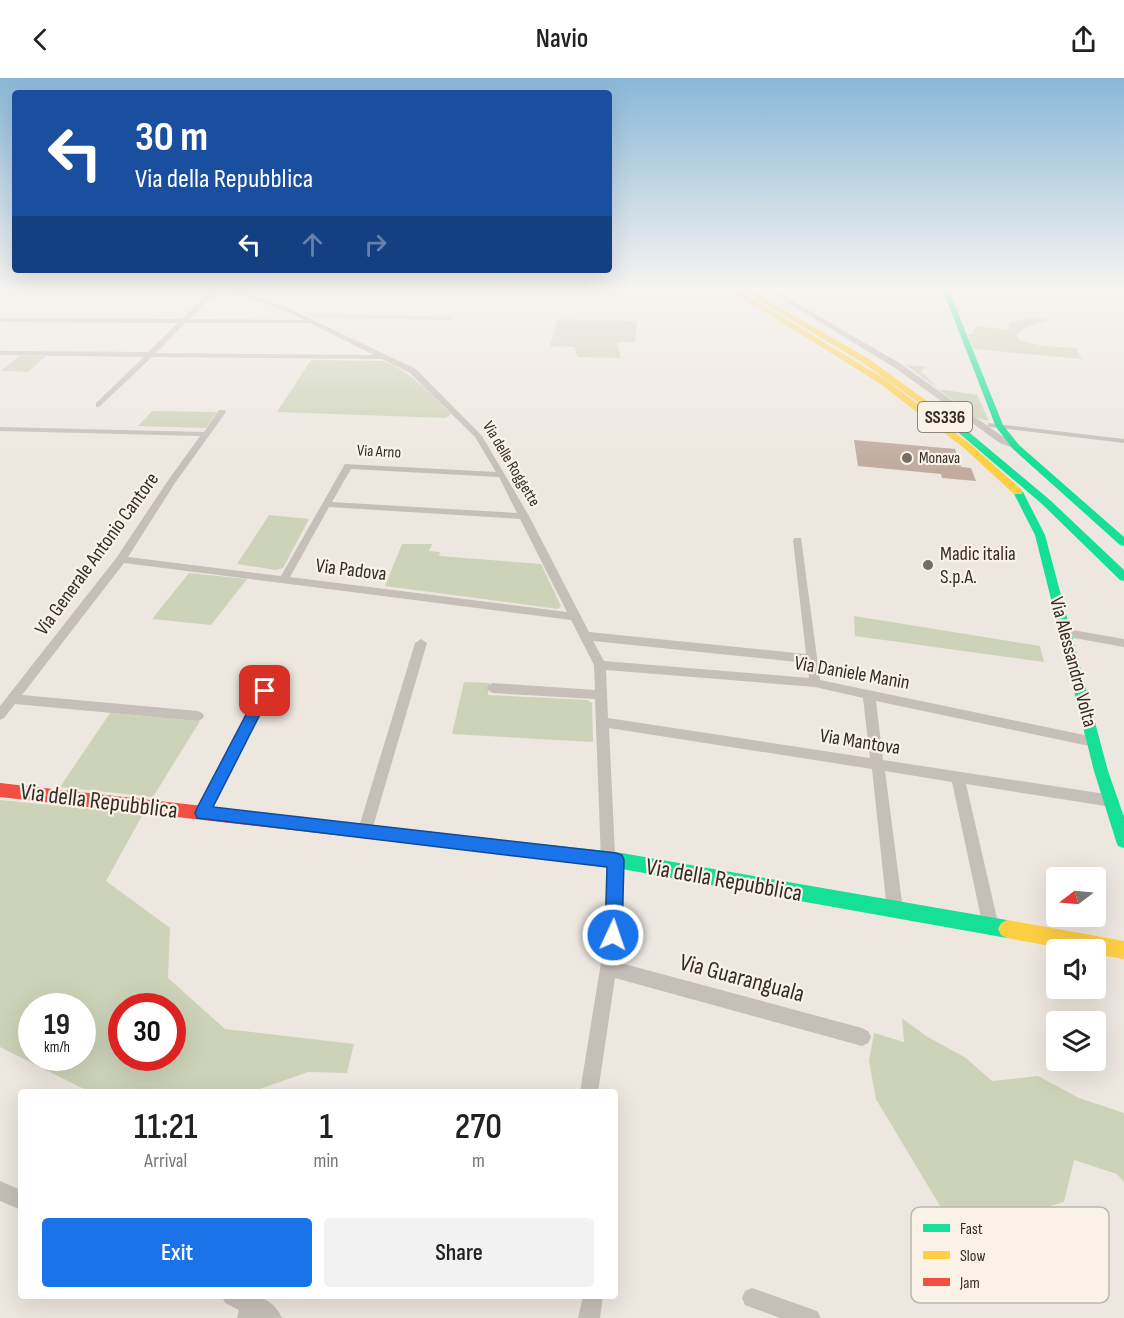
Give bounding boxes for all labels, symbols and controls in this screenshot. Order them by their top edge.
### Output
icon: back [24,23,57,56]
text: Navio [536,23,588,55]
icon: share [1067,23,1100,56]
text: 30 m [135,112,208,163]
icon: left [36,114,114,192]
text: Via della Repubblica [135,163,313,195]
icon: left [233,228,266,261]
icon: ahead [296,228,329,261]
icon: right [359,228,392,261]
road number: SS336 [918,402,972,432]
street label: Via delle Roggette [478,418,544,510]
street label: Via Arno [356,441,402,463]
place label: Monava [919,449,960,468]
marker: Monava [900,451,914,465]
street label: Via Generale Antonio Cantore [30,468,164,640]
place label: Madic italia S.p.A. [940,542,1016,589]
street label: Via Padova [314,554,388,586]
marker: Madic italia S.p.A. [921,558,935,572]
street label: Via Alessandro Volta [1044,594,1102,730]
street label: Via Daniele Manin [792,651,912,695]
pin [239,665,290,716]
icon: arrive [248,674,281,707]
street label: Via Mantova [818,724,902,760]
street label: Via della Repubblica [19,777,179,825]
street label: Via della Repubblica [644,852,804,908]
north arrow [1046,867,1106,927]
map controls [1046,867,1106,1071]
position arrow [581,903,645,967]
button: sound [1046,939,1106,999]
street label: Via Guaranguala [676,947,808,1009]
speed limit sign: 30 [108,993,186,1071]
text: 19 [44,1007,70,1043]
button: layers [1046,1011,1106,1071]
text: km/h [44,1038,70,1057]
text: 11:21 [134,1106,197,1149]
text: 1 [319,1106,333,1149]
text: 270 [455,1106,502,1149]
text: Arrival [144,1149,187,1173]
text: min [314,1149,339,1173]
text: m [472,1149,485,1173]
legend [911,1207,1109,1303]
button: Exit [42,1218,312,1287]
button: Share [324,1218,594,1287]
text: Fast [960,1220,983,1239]
text: Slow [960,1247,985,1266]
text: Jam [959,1274,980,1293]

